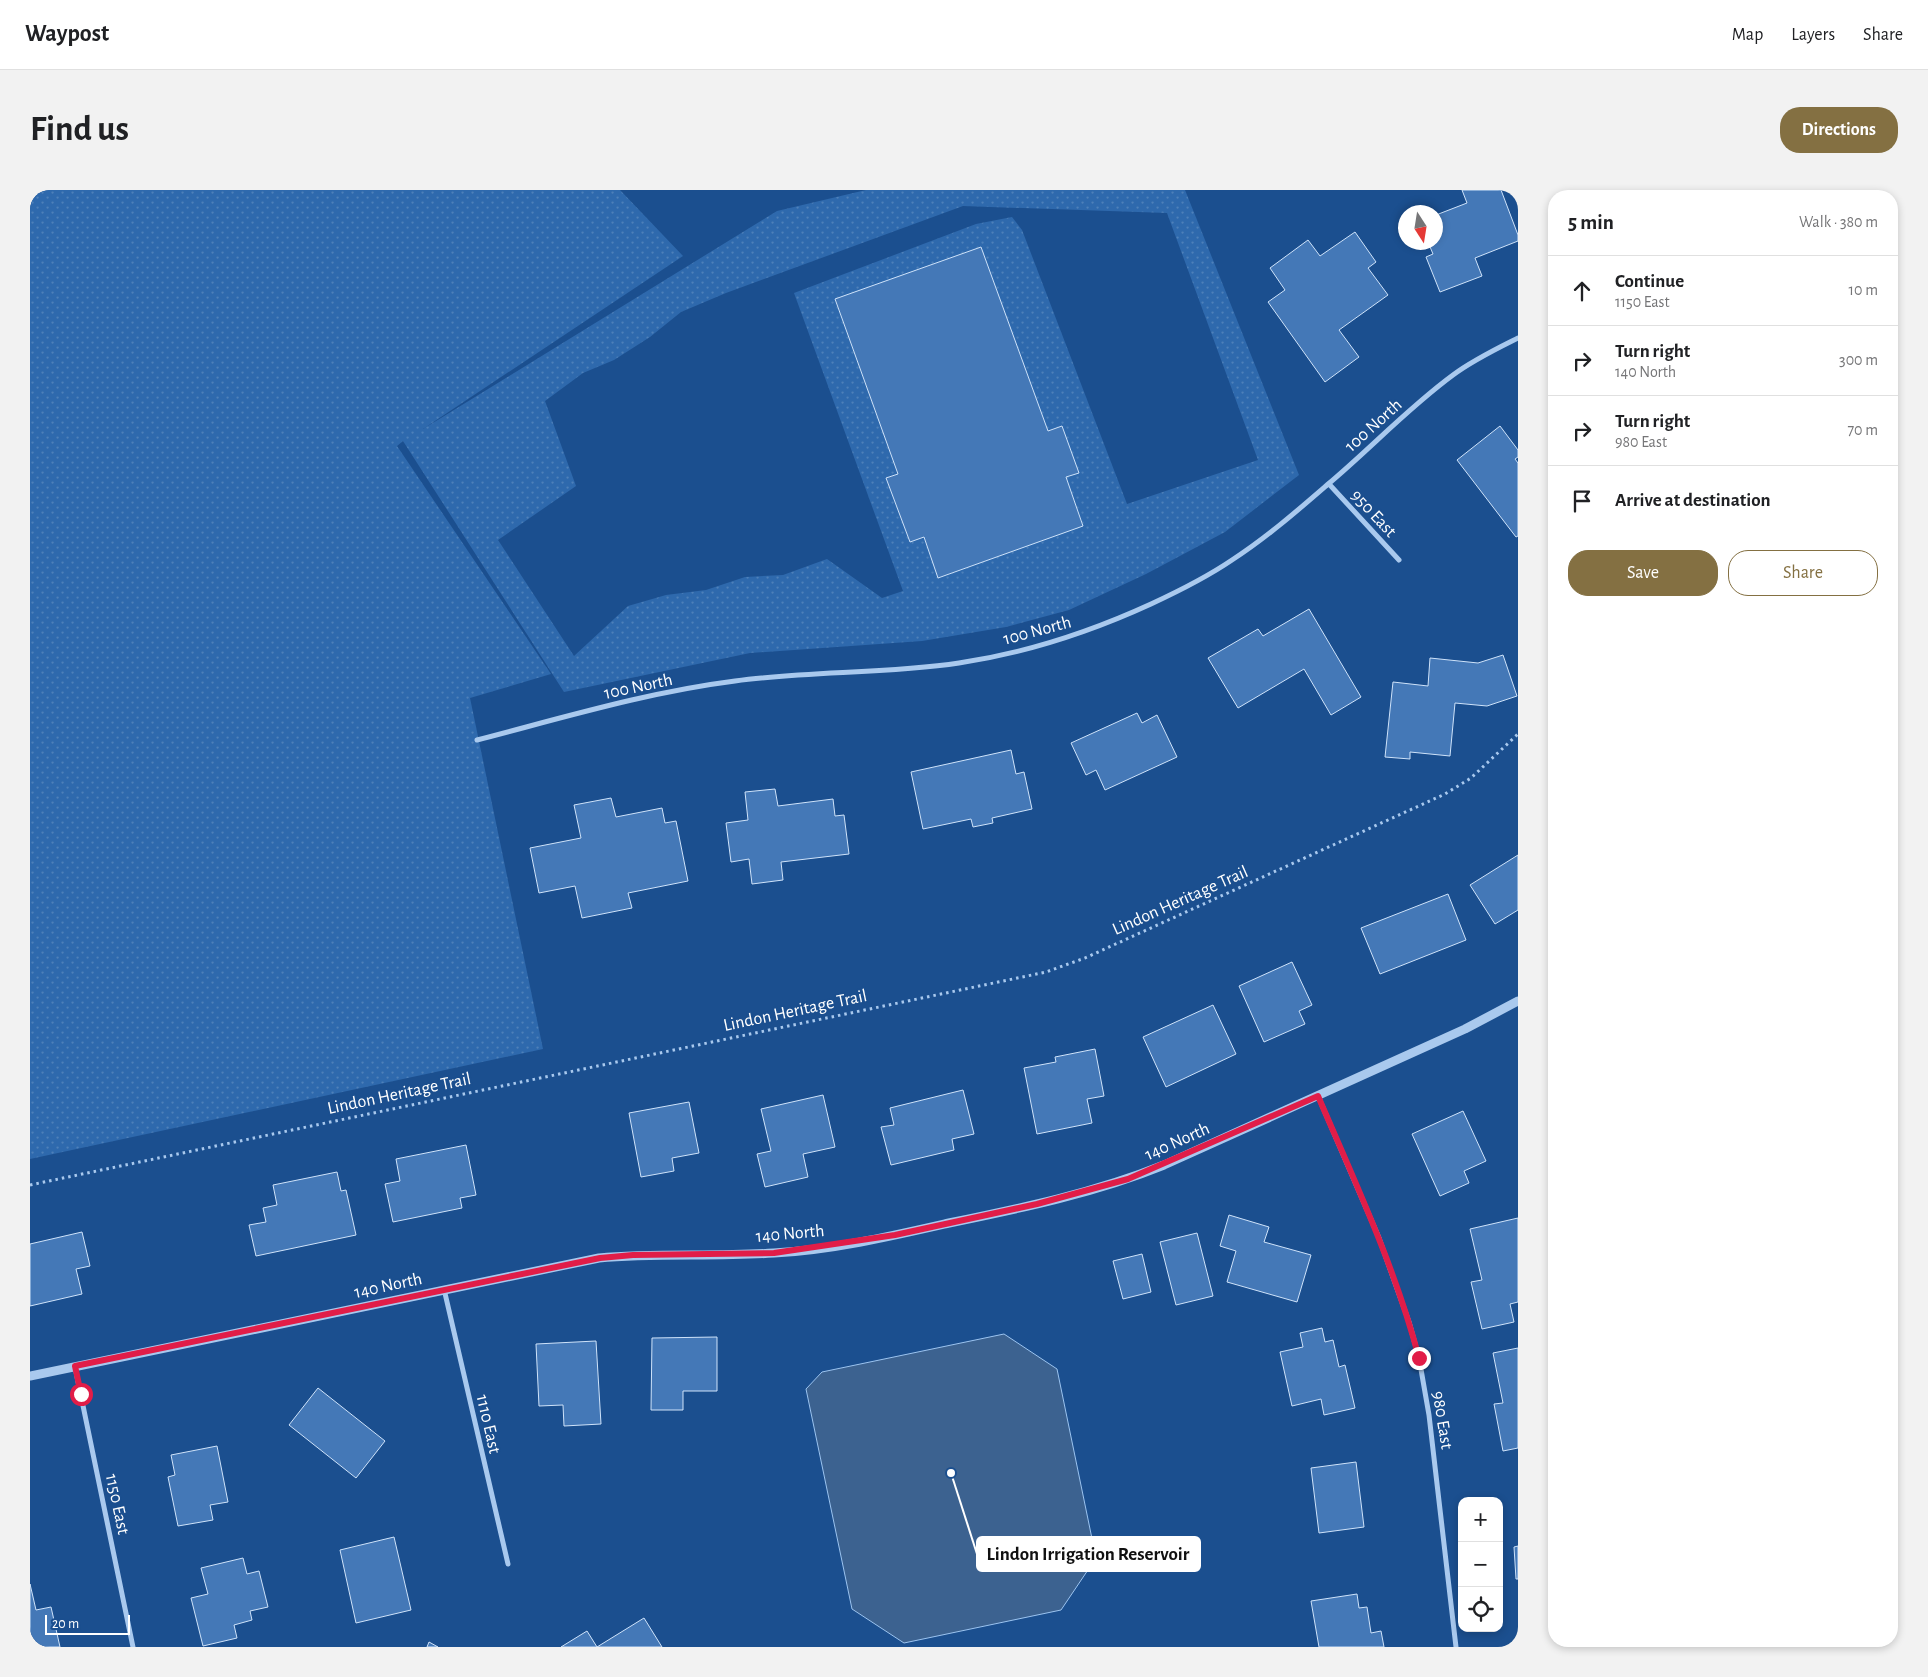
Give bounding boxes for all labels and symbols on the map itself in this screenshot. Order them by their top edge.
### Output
north arrow [1398,205,1443,250]
street label: 100 North [1342,396,1406,456]
street label: 950 East [1347,487,1400,541]
street label: 100 North [1001,613,1073,649]
street label: 100 North [602,671,674,703]
street label: Lindon Heritage Trail [1110,863,1251,939]
street label: Lindon Heritage Trail [722,987,869,1035]
street label: Lindon Heritage Trail [326,1070,473,1118]
street label: 140 North [1142,1120,1213,1164]
street label: 140 North [755,1222,825,1246]
street label: 140 North [353,1270,424,1302]
route end [1408,1347,1431,1370]
route start [70,1383,93,1406]
street label: 980 East [1429,1390,1456,1451]
street label: 1110 East [472,1393,504,1456]
street label: 1150 East [102,1472,132,1536]
callout: Lindon Irrigation Reservoir [977,1537,1200,1571]
text: Lindon Irrigation Reservoir [987,1545,1190,1564]
scale bar [45,1612,130,1635]

